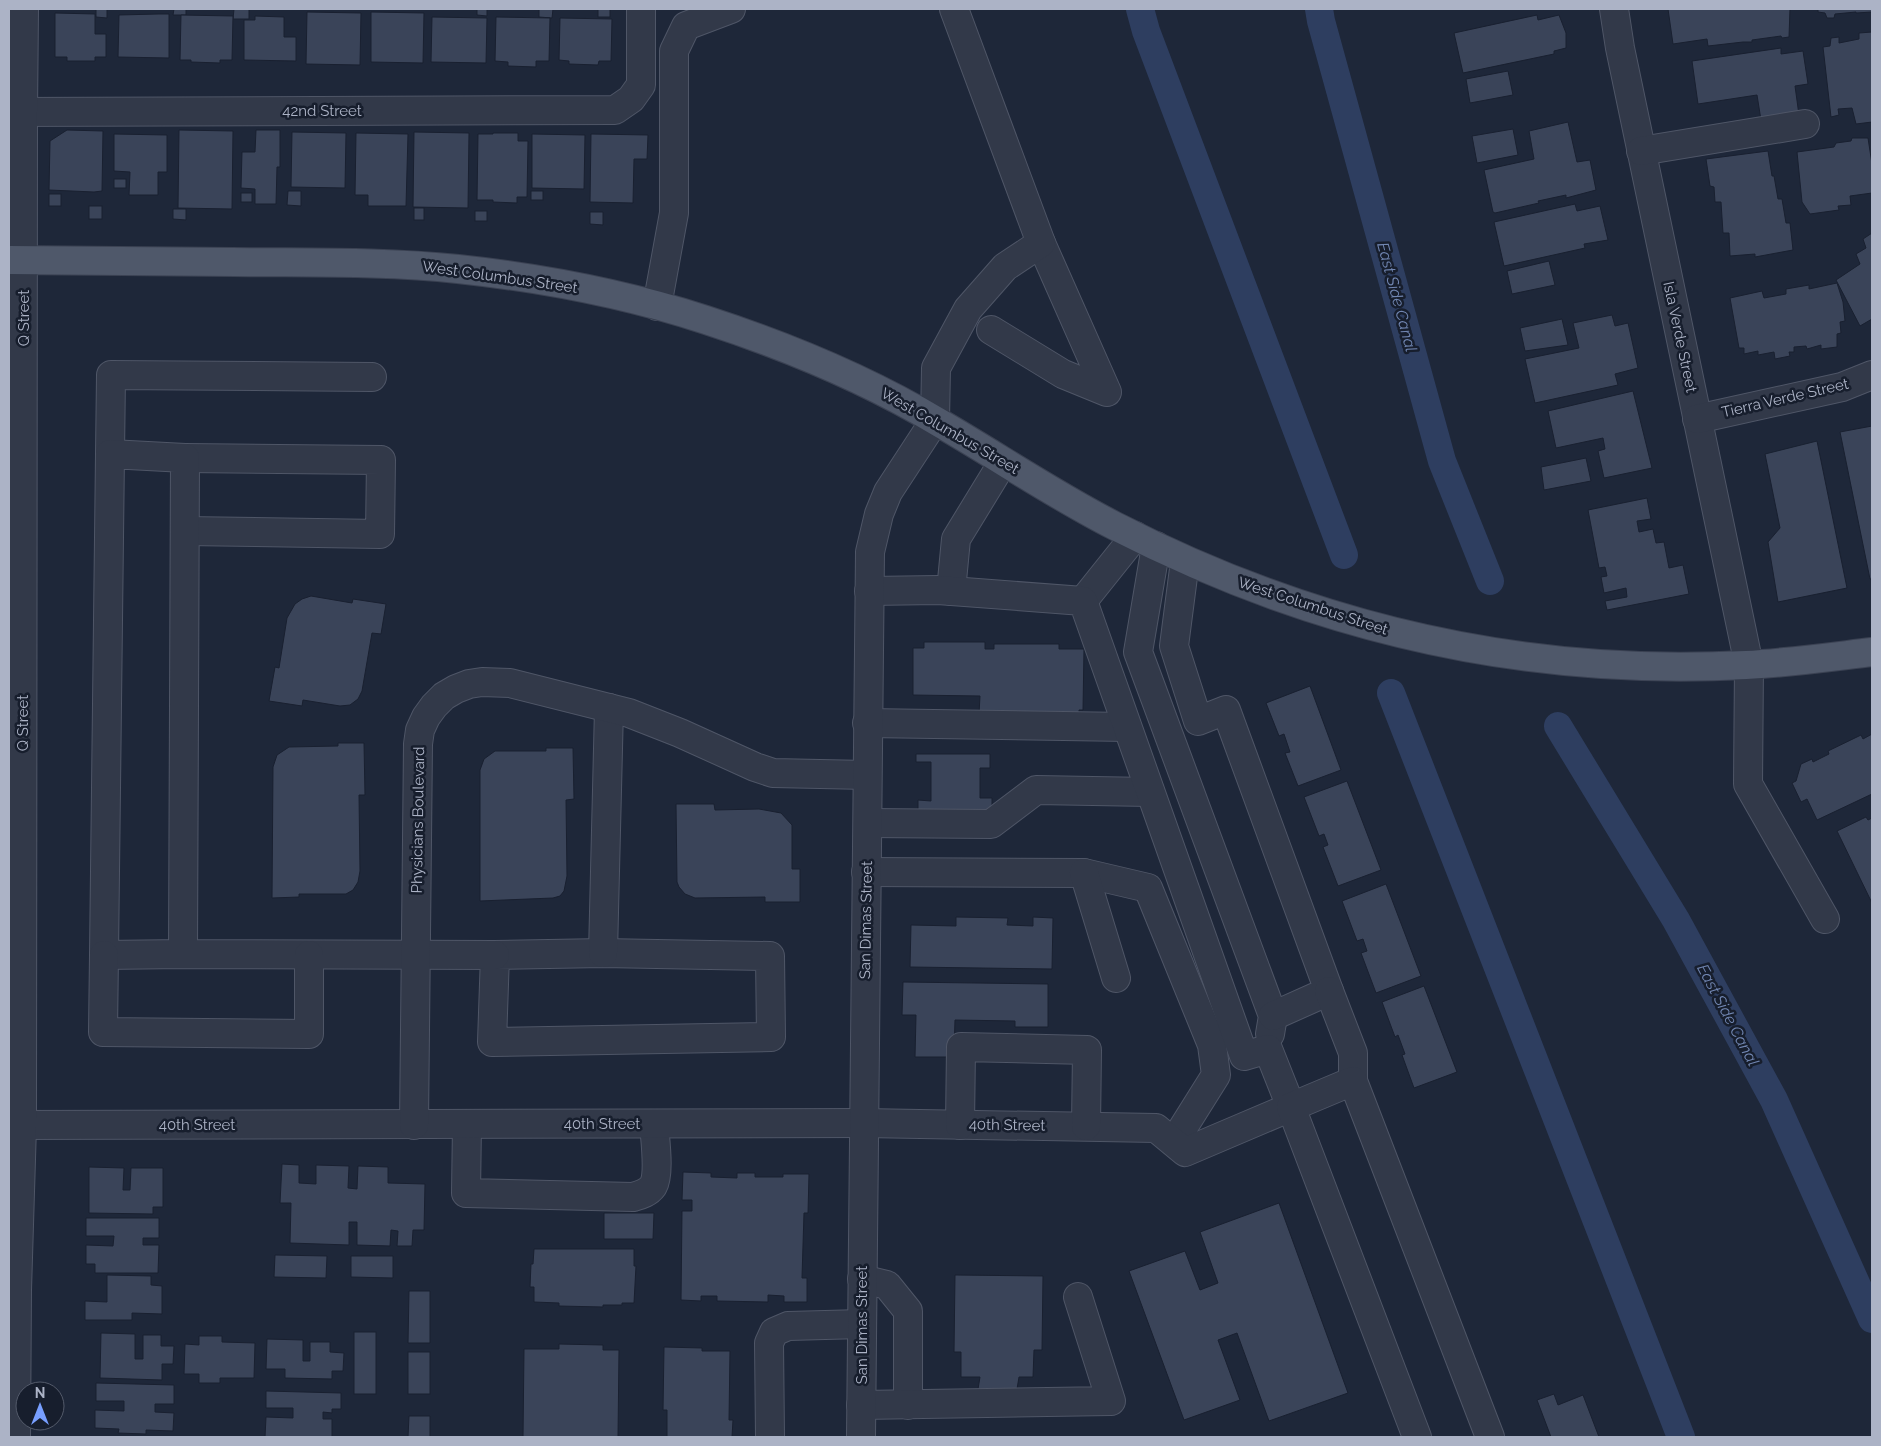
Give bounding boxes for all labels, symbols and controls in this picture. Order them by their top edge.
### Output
street label: 42nd Street [282,102,362,120]
water label: East Side Canal [1373,240,1421,354]
street label: West Columbus Street [421,257,579,297]
street label: Isla Verde Street [1659,280,1701,394]
street label: Q Street [15,290,33,346]
street label: Tierra Verde Street [1720,375,1850,421]
street label: West Columbus Street [878,384,1022,478]
street label: West Columbus Street [1236,573,1390,639]
street label: Q Street [14,695,32,751]
street label: Physicians Boulevard [408,747,428,893]
street label: San Dimas Street [856,861,876,979]
water label: East Side Canal [1693,961,1763,1069]
street label: 40th Street [564,1115,640,1133]
street label: 40th Street [969,1115,1045,1135]
street label: 40th Street [159,1116,235,1134]
street label: San Dimas Street [853,1266,871,1384]
north arrow [15,1381,65,1431]
text: N [35,1385,45,1401]

